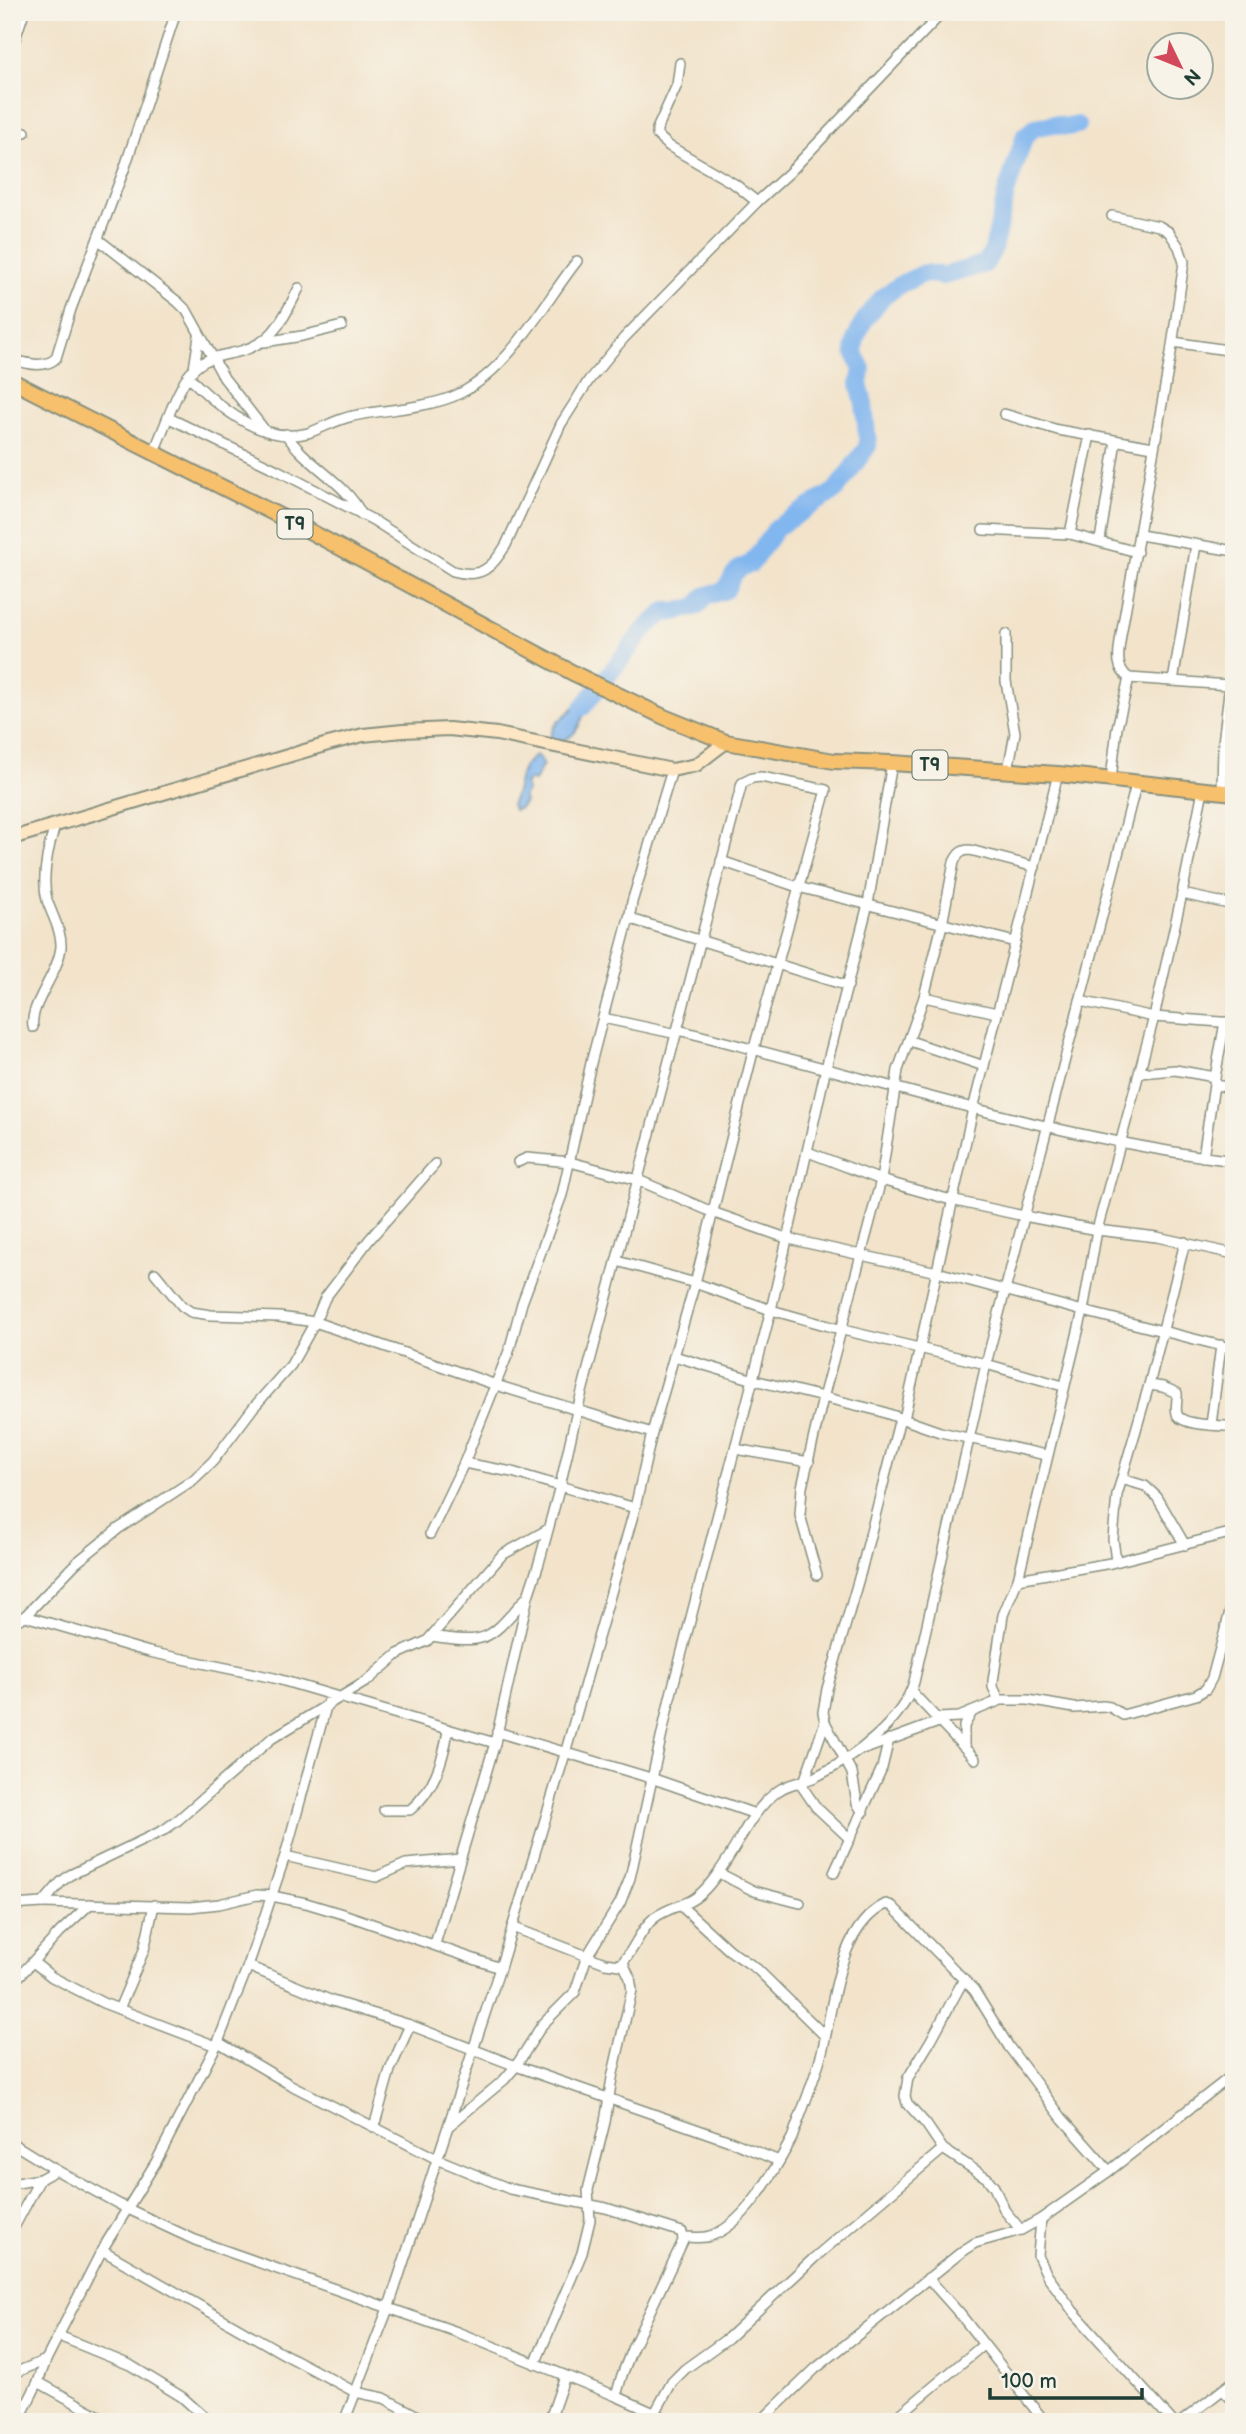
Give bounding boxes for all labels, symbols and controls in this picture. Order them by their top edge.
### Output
north arrow [1144,32,1214,102]
text: N [1178,64,1205,90]
road number: T9 [278,510,312,538]
road number: T9 [912,750,948,780]
scale bar [990,2357,1143,2401]
text: 100 m [1001,2369,1057,2394]

